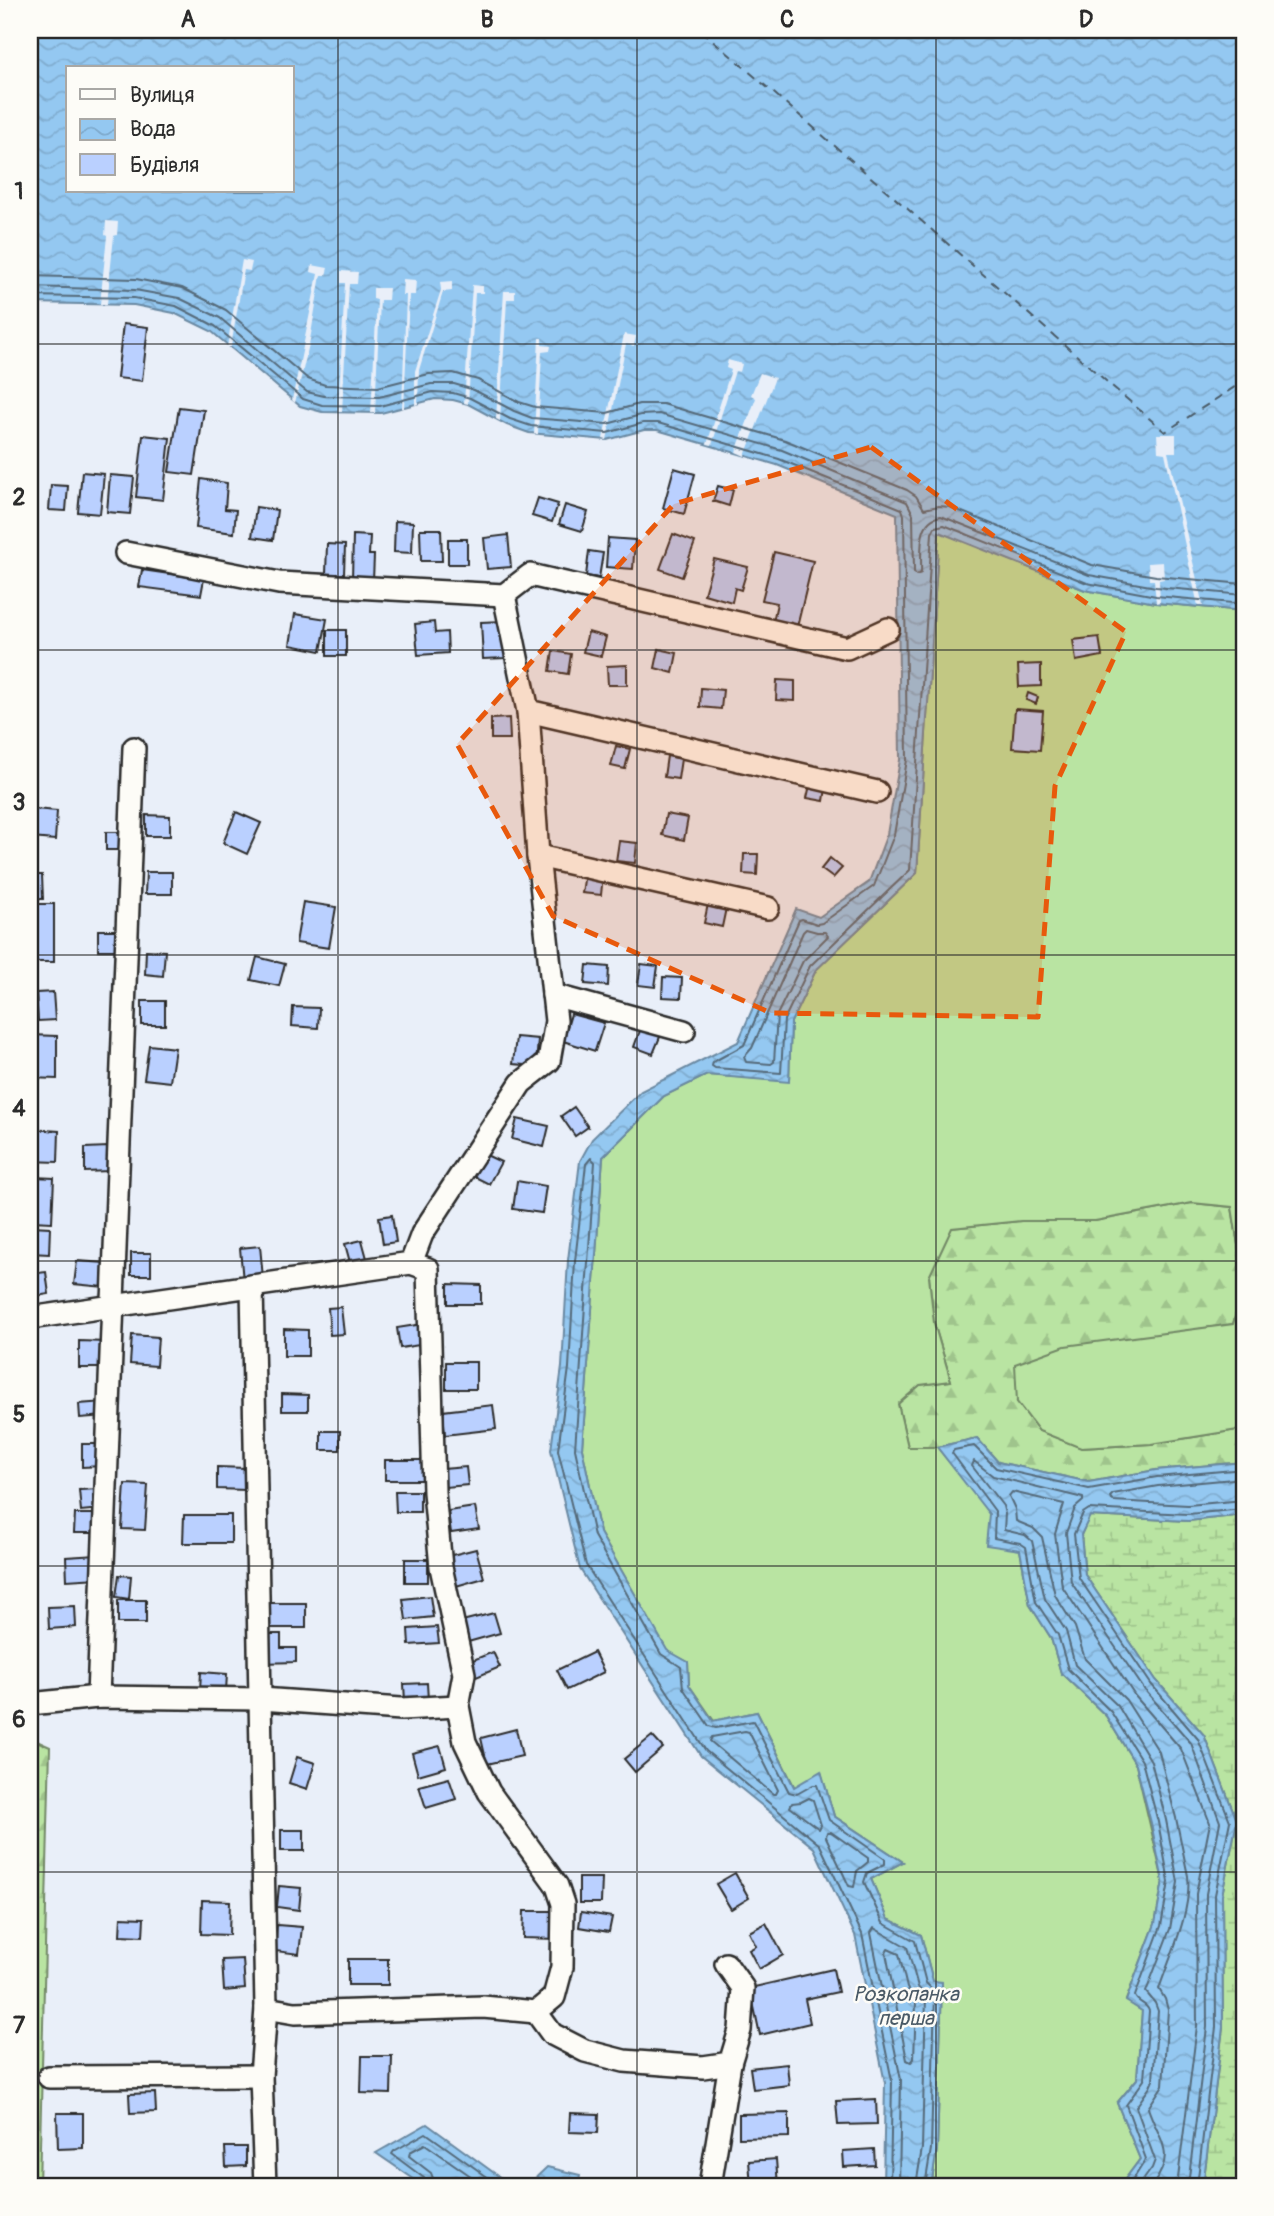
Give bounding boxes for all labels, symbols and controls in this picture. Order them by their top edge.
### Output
text: A [181,5,196,34]
text: B [480,5,494,34]
text: C [780,5,794,34]
text: D [1079,5,1093,34]
legend [66,66,294,192]
text: Вулиця [130,82,194,109]
text: Вода [130,116,176,143]
text: Будівля [130,152,199,179]
text: 1 [15,177,24,206]
text: 2 [13,483,26,512]
text: 3 [13,788,25,817]
text: 4 [12,1094,26,1123]
text: 5 [13,1400,25,1429]
text: 6 [12,1705,26,1734]
water label: Розкопанка перша [853,1981,960,2032]
text: 7 [13,2011,26,2040]

